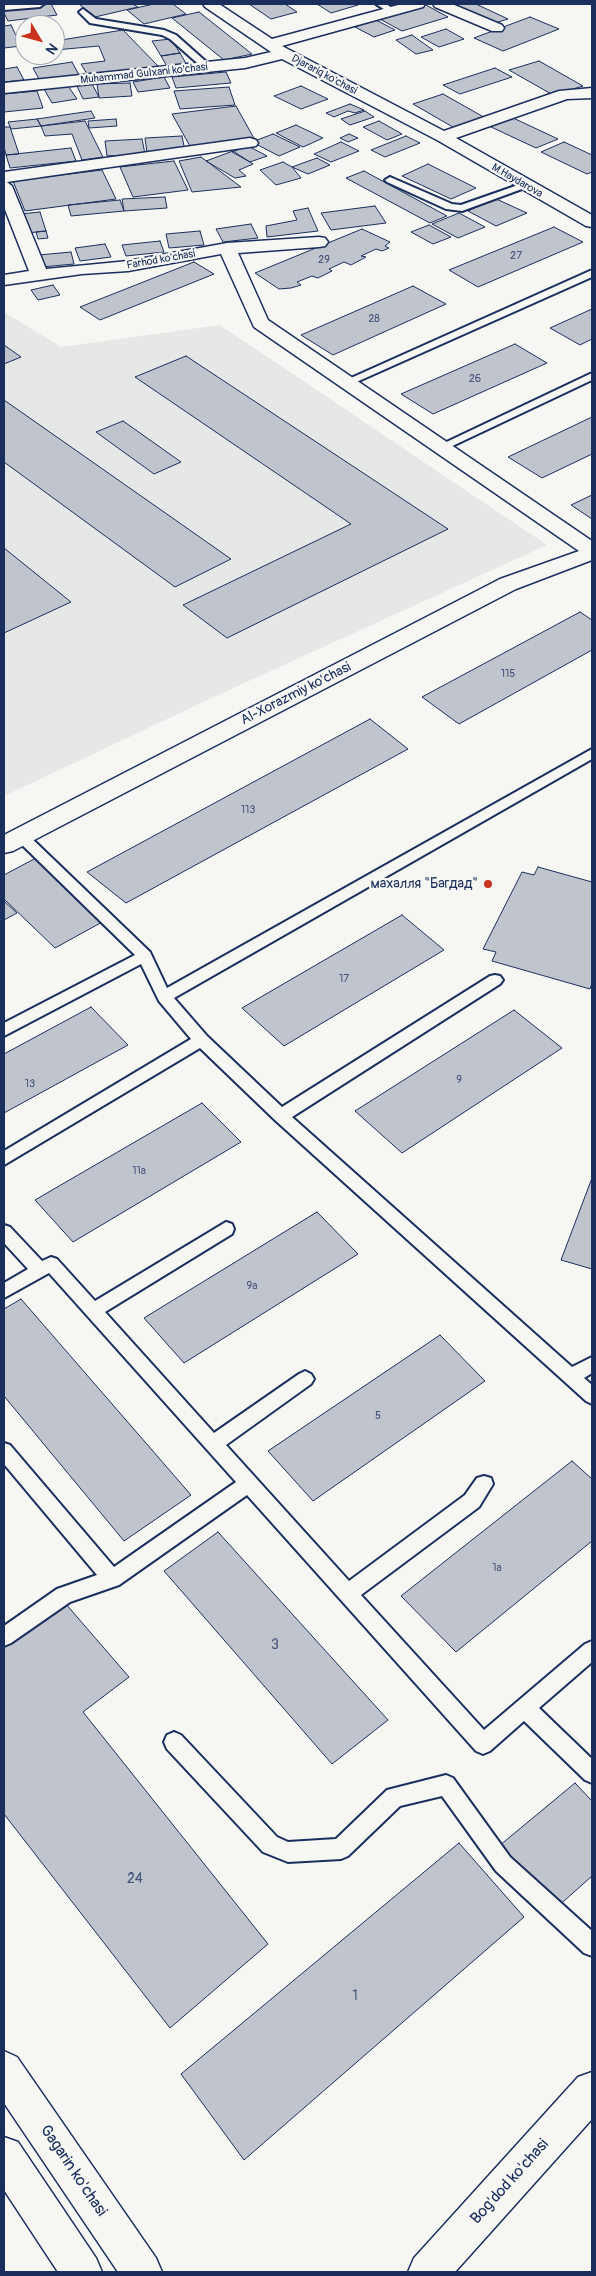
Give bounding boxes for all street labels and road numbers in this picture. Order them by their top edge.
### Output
street label: Djarariq ko'chasi [289,52,359,98]
street label: Muhammad Gulxani ko'chasi [80,61,208,87]
street label: M.Haydarova [489,161,545,201]
street label: Farhod ko'chasi [126,247,196,273]
street label: Al-Xorazmiy ko'chasi [238,659,354,729]
street label: Gagarin ko'chasi [35,2122,111,2220]
street label: Bog'dod ko'chasi [467,2136,553,2228]

